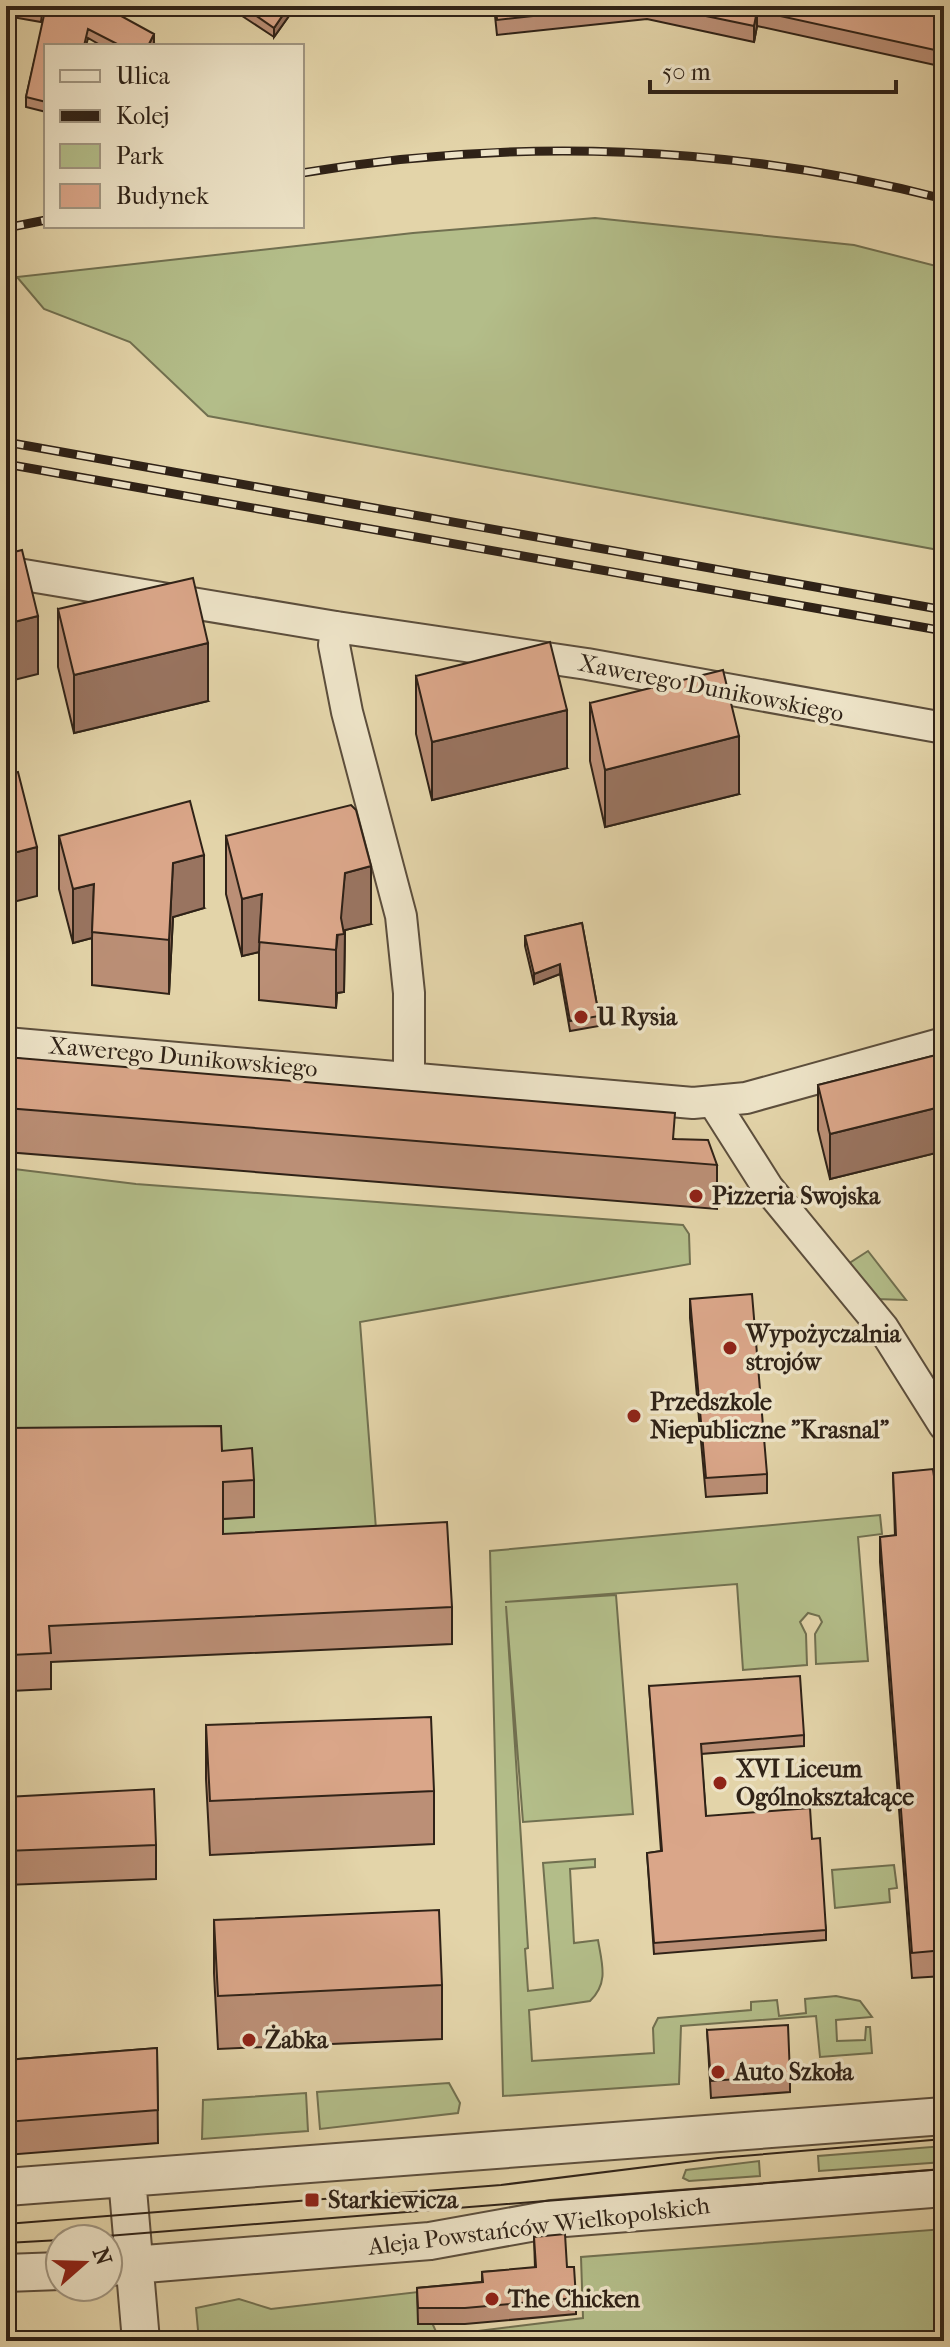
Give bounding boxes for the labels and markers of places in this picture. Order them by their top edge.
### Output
place label: U Rysia [596,1003,678,1031]
marker: U Rysia [572,1008,590,1026]
place label: Pizzeria Swojska [712,1182,881,1210]
marker: Pizzeria Swojska [687,1187,705,1205]
place label: Wypożyczalnia strojów [745,1320,902,1376]
marker: Wypożyczalnia strojów [721,1339,739,1357]
place label: Przedszkole Niepubliczne "Krasnal" [650,1388,890,1444]
marker: Przedszkole Niepubliczne "Krasnal" [625,1407,643,1425]
place label: XVI Liceum Ogólnokształcące [735,1755,914,1812]
marker: XVI Liceum Ogólnokształcące [711,1774,729,1792]
place label: Żabka [265,2024,329,2054]
marker: Żabka [240,2031,258,2049]
place label: Auto Szkoła [732,2058,854,2086]
marker: Auto Szkoła [709,2063,727,2081]
place label: Starkiewicza [328,2186,459,2214]
marker: Starkiewicza [303,2191,321,2209]
place label: The Chicken [507,2285,641,2313]
marker: The Chicken [483,2290,501,2308]

